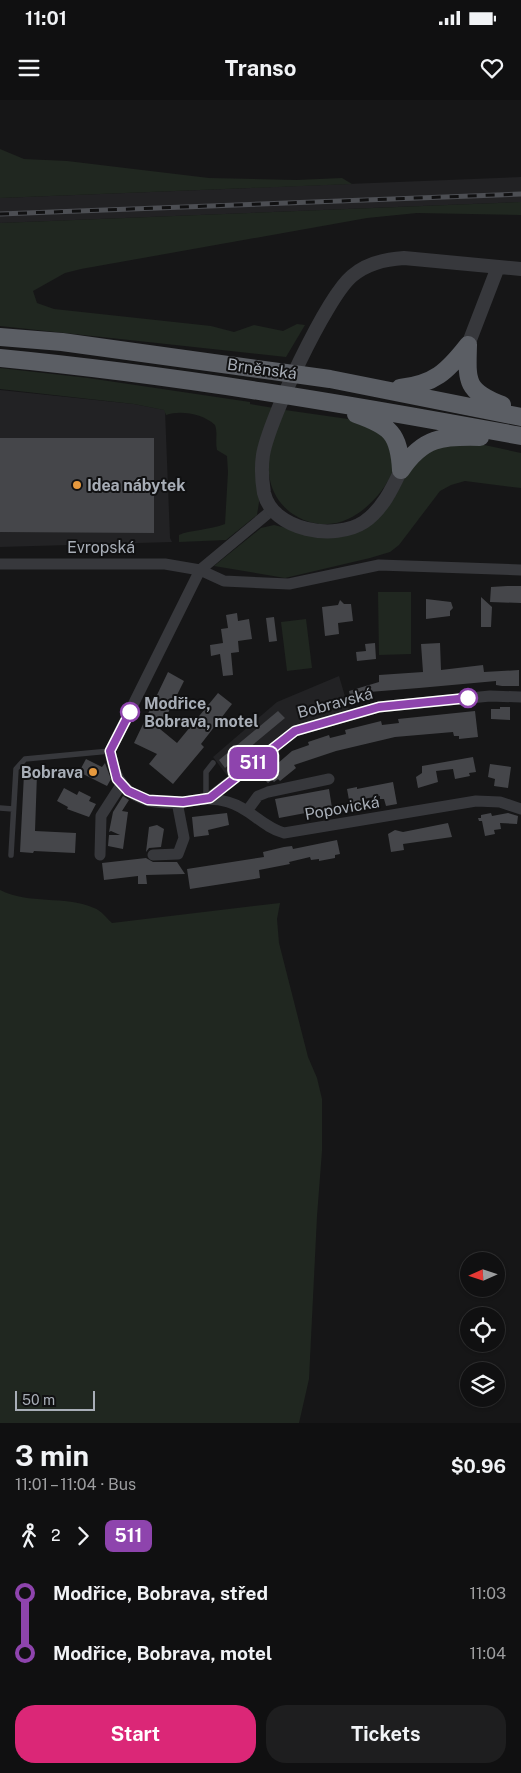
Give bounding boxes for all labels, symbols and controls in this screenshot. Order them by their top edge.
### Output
text: 11:01 [25,7,67,29]
icon: menu [15,54,43,82]
icon: heart [478,54,506,82]
text: Transo [225,55,296,81]
street label: Brněnská [226,355,298,383]
place label: Idea nábytek [87,476,186,495]
marker: Idea nábytek [71,479,83,491]
street label: Evropská [67,538,135,557]
street label: Bobravská [295,684,375,722]
unlabelled marker [458,688,478,708]
place label: Modřice, Bobrava, motel [144,694,258,731]
marker: Modřice, Bobrava, motel [120,702,140,722]
line badge: 511 [224,747,282,779]
text: 511 [239,752,267,773]
place label: Bobrava [21,763,83,782]
marker: Bobrava [87,766,99,778]
street label: Popovická [303,792,381,824]
north arrow [460,1252,505,1298]
map controls [460,1252,505,1407]
button: locate [460,1307,505,1352]
button: layers [460,1362,505,1407]
scale bar [15,1388,95,1411]
text: 50 m [22,1392,55,1408]
text: 3 min [15,1439,89,1472]
text: $0.96 [451,1455,506,1477]
text: 11:01 – 11:04 · Bus [15,1475,136,1494]
icon: walk [15,1522,43,1550]
icon: forward [69,1522,97,1550]
text: 511 [115,1525,142,1546]
text: 2 [51,1526,61,1545]
text: Modřice, Bobrava, střed [53,1582,268,1604]
text: 11:03 [470,1584,506,1603]
text: Modřice, Bobrava, motel [53,1642,272,1664]
text: 11:04 [470,1644,506,1663]
button: Start [15,1705,256,1763]
button: Tickets [266,1705,506,1763]

